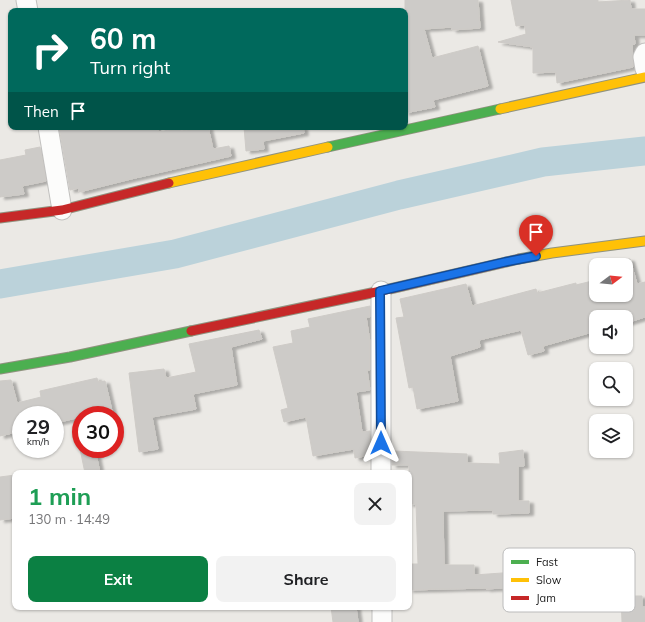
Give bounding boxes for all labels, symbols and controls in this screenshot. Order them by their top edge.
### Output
text: 60 m [90,21,156,56]
icon: right [24,24,76,76]
text: Turn right [90,56,170,79]
icon: arrive [67,100,89,122]
text: Then [24,102,59,121]
pin [519,215,553,256]
icon: arrive [525,221,547,243]
north arrow [589,258,633,302]
map controls [589,258,633,458]
button: sound [589,310,633,354]
button: search [589,362,633,406]
speed limit sign: 30 [72,406,124,458]
text: 29 [26,414,50,439]
button: layers [589,414,633,458]
position arrow [360,422,402,464]
text: km/h [27,435,49,448]
text: 1 min [28,481,91,511]
button: close [354,483,396,525]
text: 130 m · 14:49 [28,511,110,527]
legend [503,548,635,612]
text: Fast [536,555,558,569]
button: Exit [28,556,208,602]
button: Share [216,556,396,602]
text: Slow [536,573,562,587]
text: Jam [536,591,556,605]

